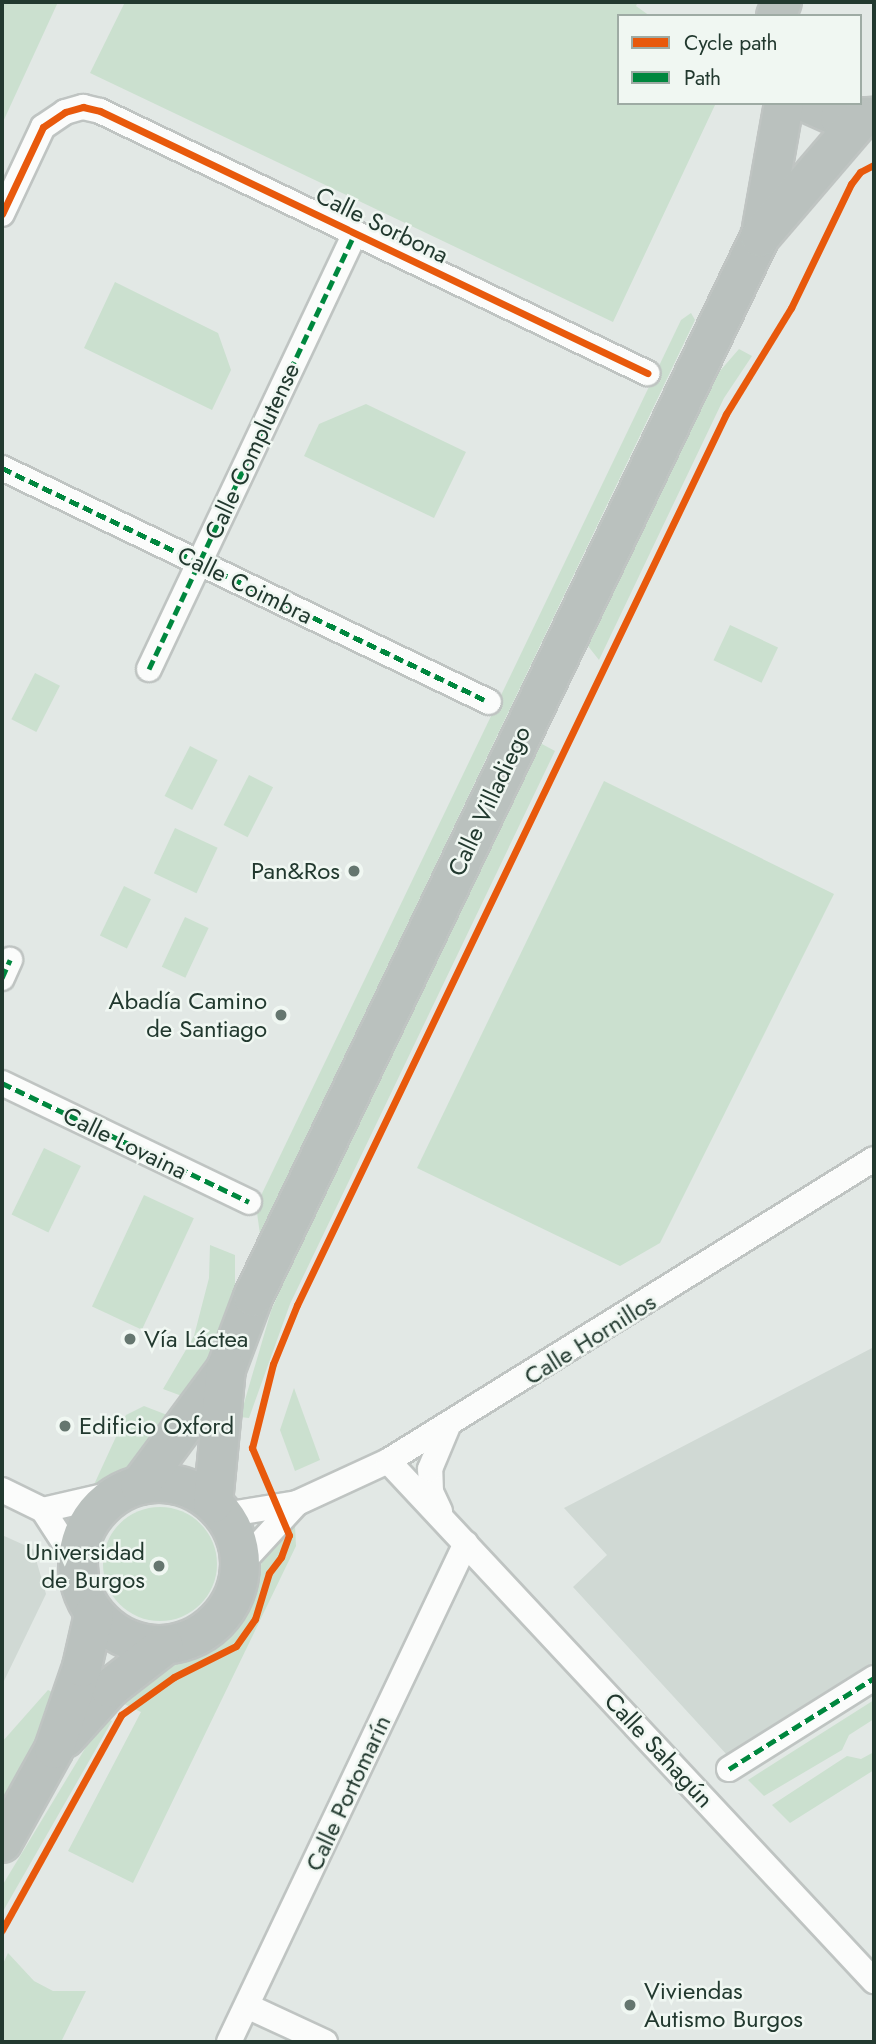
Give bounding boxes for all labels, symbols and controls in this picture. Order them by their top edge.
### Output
legend [617,14,862,105]
text: Cycle path [684,28,777,58]
text: Path [684,63,721,93]
street label: Calle Sorbona [311,180,453,270]
street label: Calle Complutense [199,358,305,544]
street label: Calle Coimbra [173,540,317,630]
street label: Calle Villadiego [442,721,536,881]
place label: Pan&Ros [251,857,340,885]
marker: Pan&Ros [346,863,362,879]
place label: Abadía Camino de Santiago [109,987,267,1043]
marker: Abadía Camino de Santiago [273,1007,289,1023]
street label: Calle Lovaina [58,1101,192,1185]
street label: Calle Hornillos [519,1287,661,1391]
place label: Vía Láctea [144,1325,248,1353]
marker: Vía Láctea [122,1331,138,1347]
place label: Edificio Oxford [79,1412,234,1440]
marker: Edificio Oxford [57,1418,73,1434]
place label: Universidad de Burgos [26,1538,145,1594]
marker: Universidad de Burgos [151,1558,167,1574]
street label: Calle Sahagún [599,1687,719,1813]
street label: Calle Portomarín [299,1711,397,1875]
place label: Viviendas Autismo Burgos [644,1977,803,2033]
marker: Viviendas Autismo Burgos [622,1997,638,2013]

